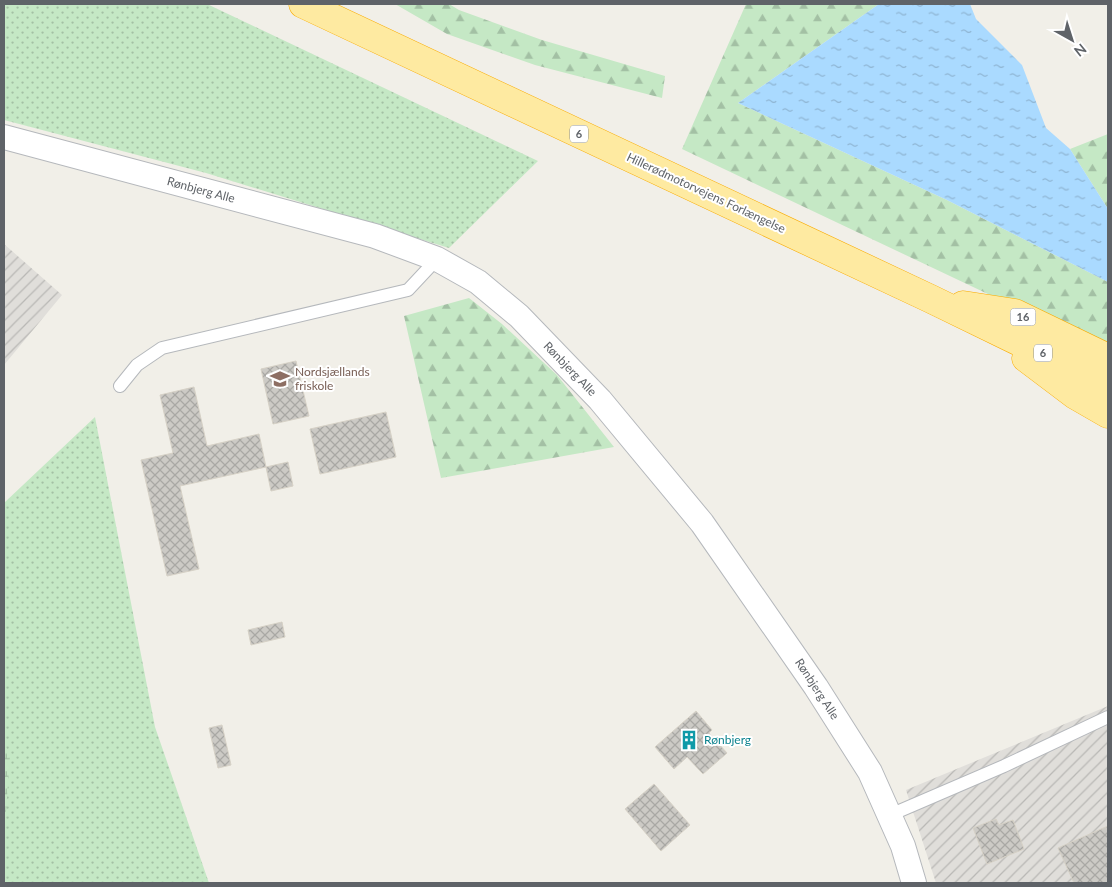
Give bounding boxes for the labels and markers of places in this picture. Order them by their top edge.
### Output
place label: Nordsjællands friskole [295,364,370,393]
school or university icon: Nordsjællands friskole [269,368,291,390]
building icon: Rønbjerg [678,729,700,751]
place label: Rønbjerg [704,732,751,747]

